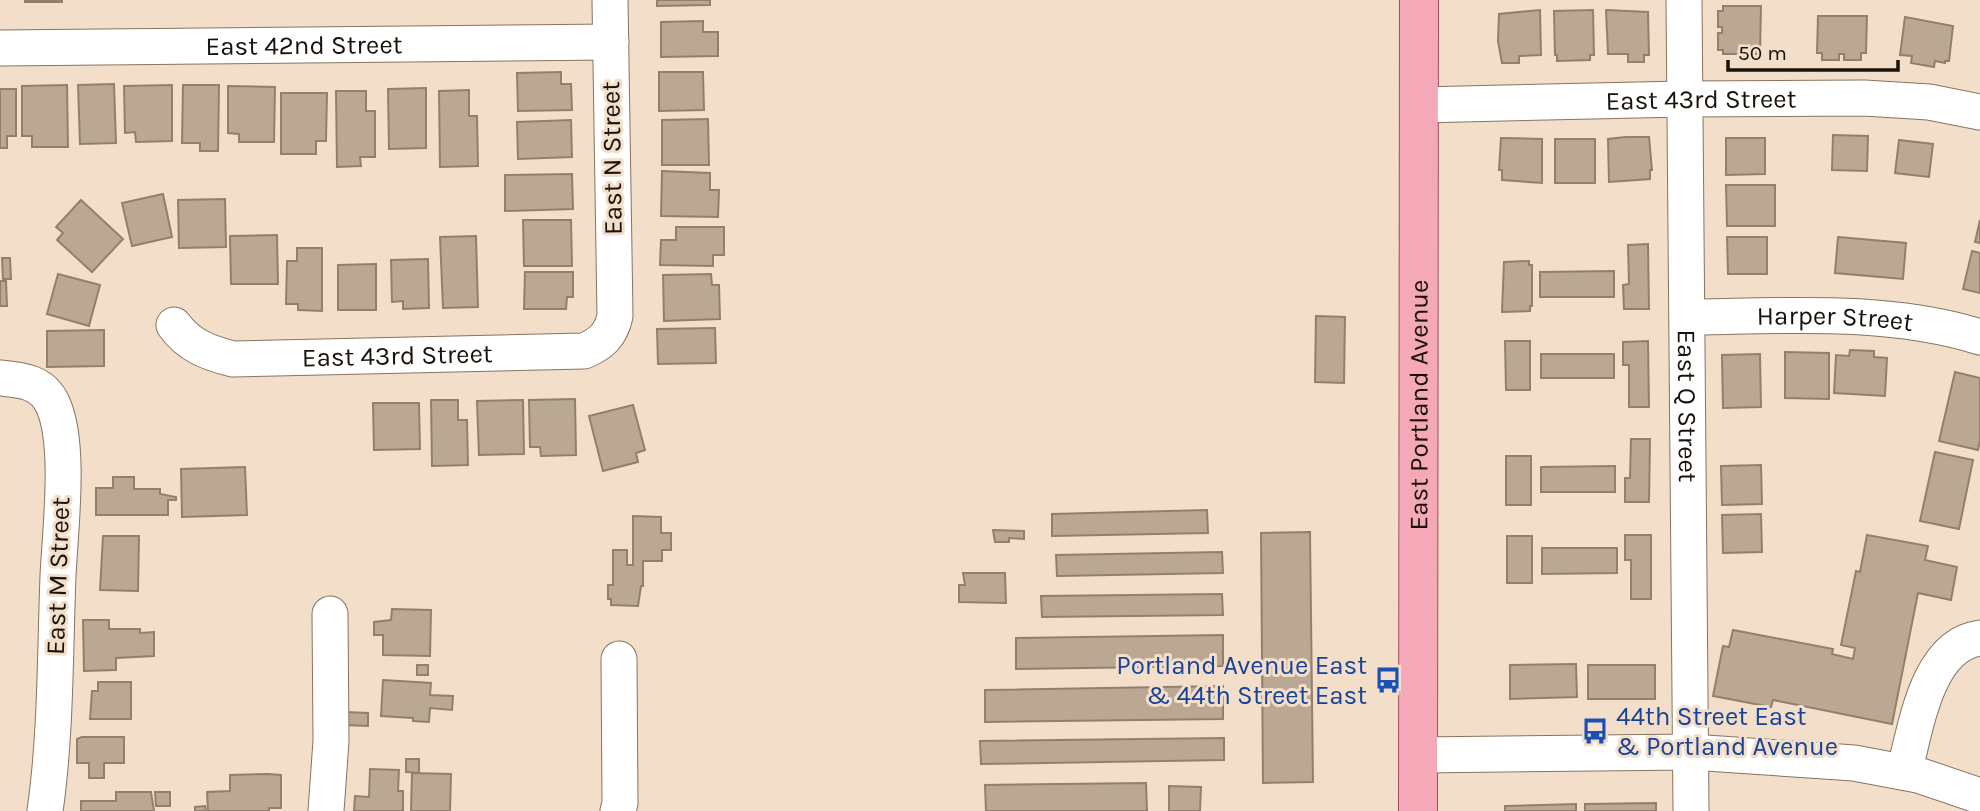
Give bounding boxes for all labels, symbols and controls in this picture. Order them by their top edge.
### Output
scale bar [1728,28,1898,72]
street label: East 42nd Street [205,29,403,61]
text: 50 m [1738,41,1787,65]
street label: East N Street [595,81,629,235]
street label: East 43rd Street [1605,83,1797,116]
street label: East Portland Avenue [1403,280,1434,530]
street label: Harper Street [1756,300,1915,337]
street label: East Q Street [1671,329,1704,483]
street label: East 43rd Street [301,338,493,373]
street label: East M Street [40,496,76,656]
place label: Portland Avenue East & 44th Street East [1116,650,1367,711]
bus stop icon: Portland Avenue East & 44th Street East [1373,665,1403,695]
place label: 44th Street East & Portland Avenue [1616,701,1838,762]
bus stop icon: 44th Street East & Portland Avenue [1580,716,1610,746]

